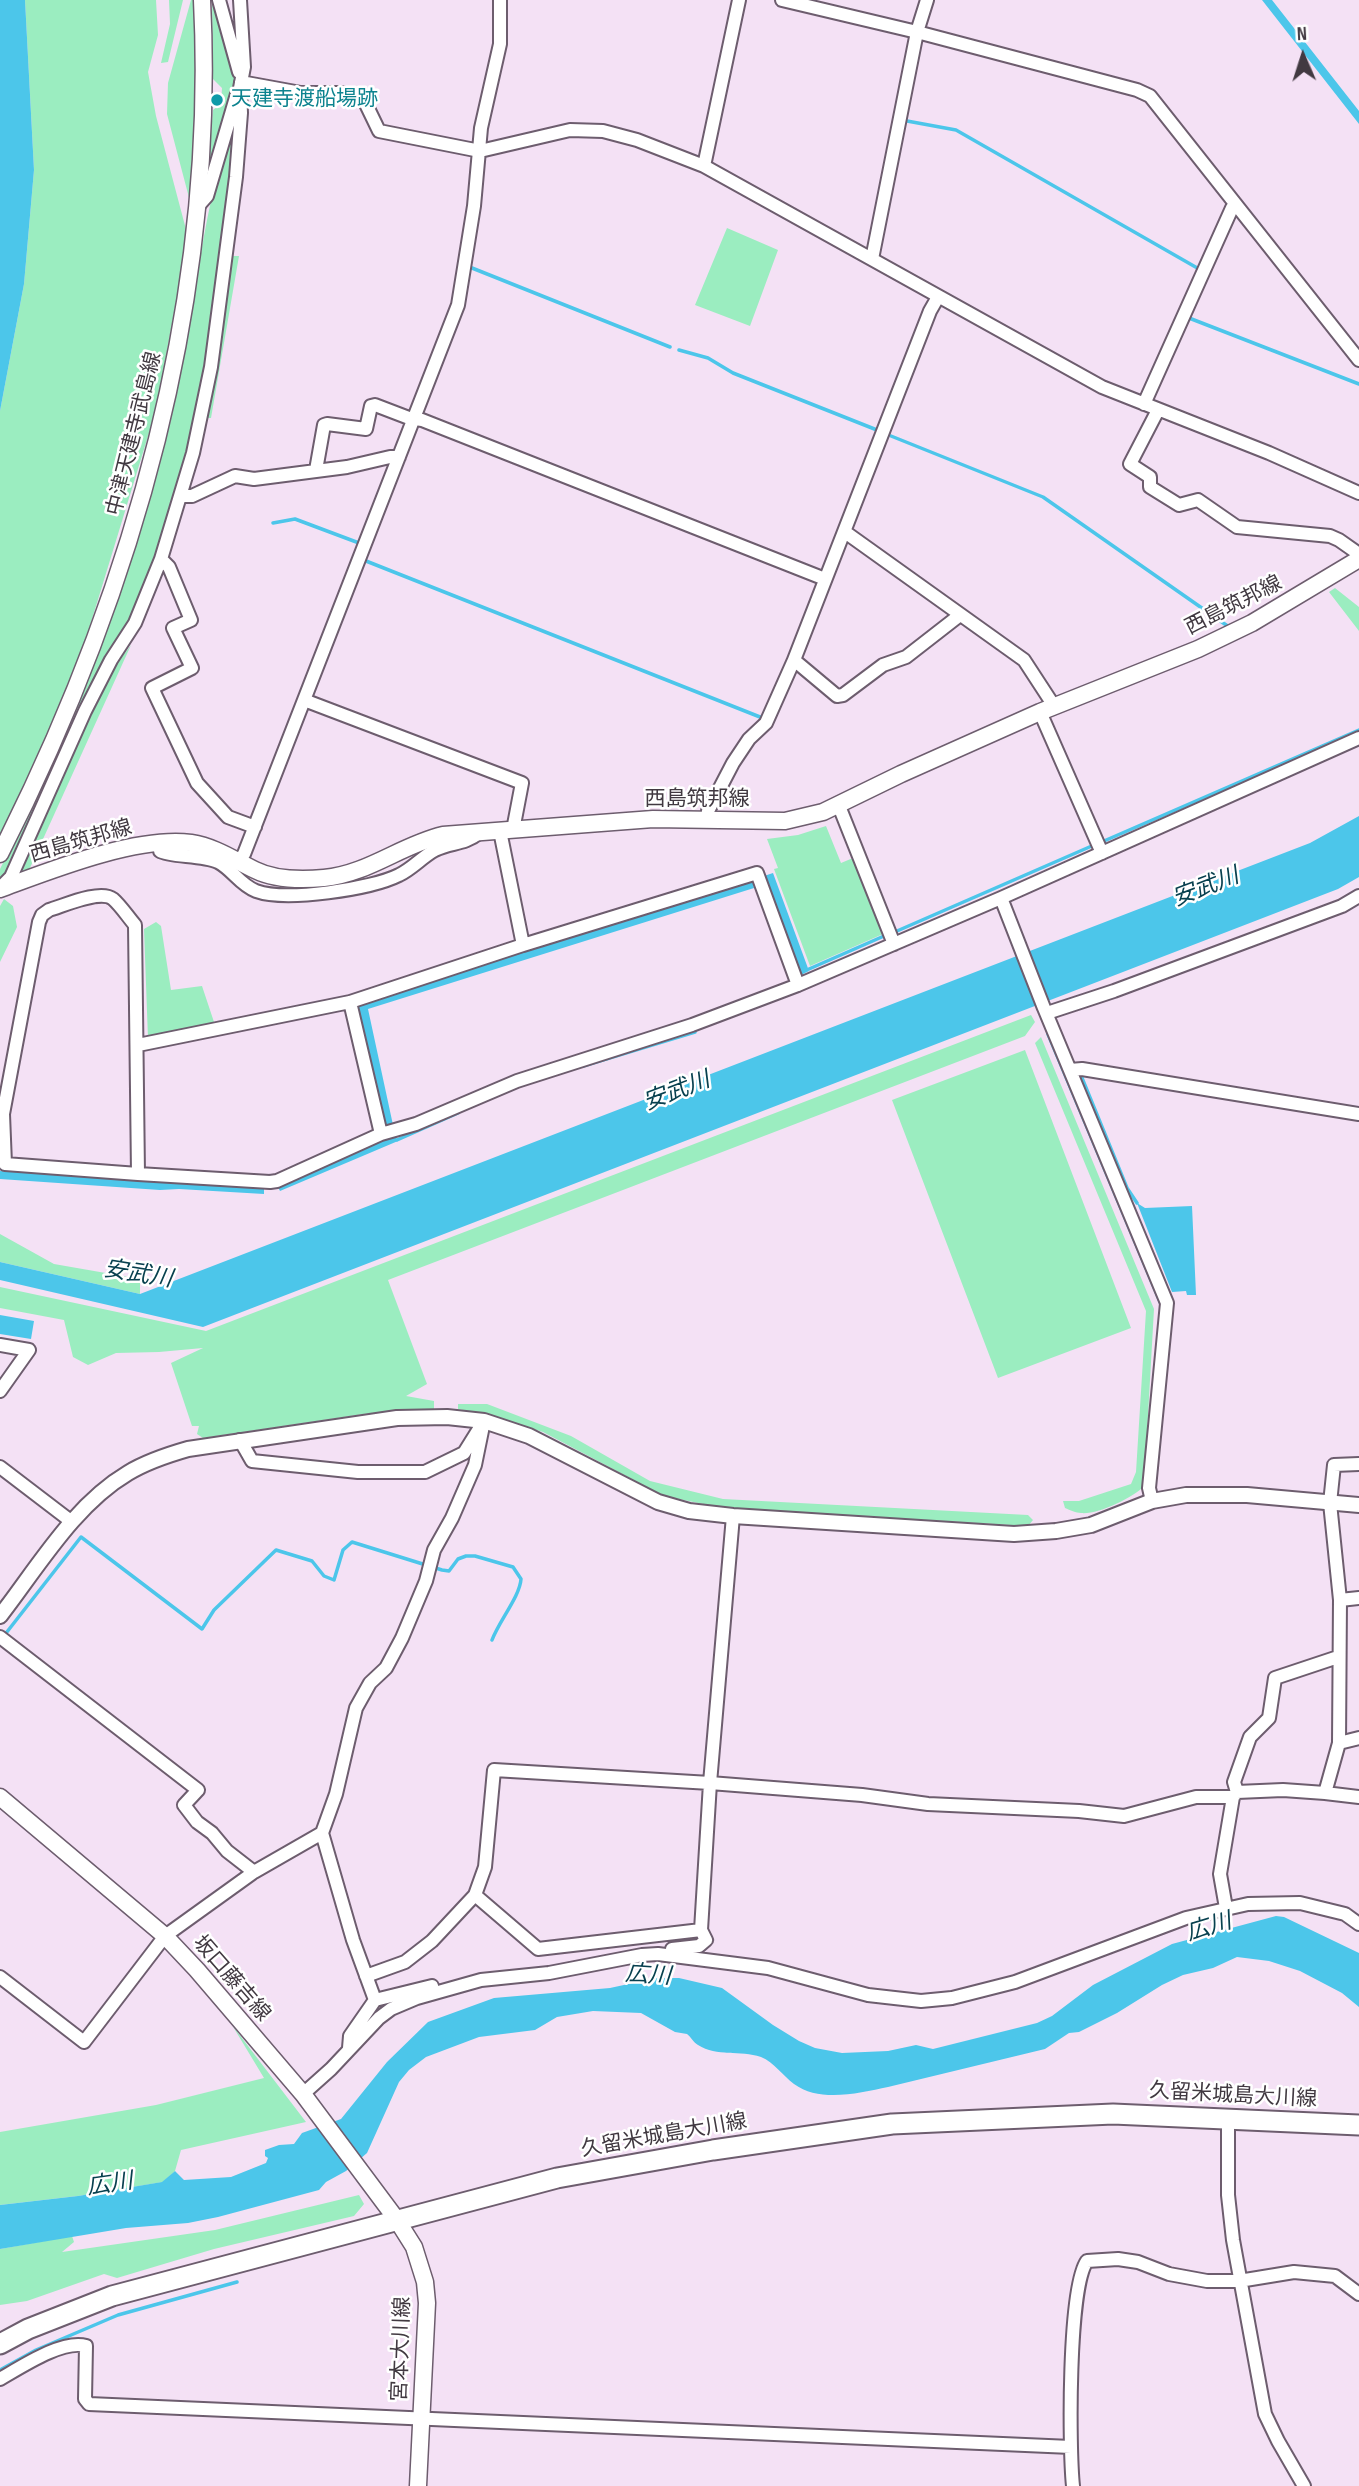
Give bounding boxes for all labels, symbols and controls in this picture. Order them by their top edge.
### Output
north arrow [1268,21,1338,91]
text: N [1296,23,1308,46]
place label: 天建寺渡船場跡 [231,87,378,113]
marker: 天建寺渡船場跡 [209,92,225,108]
street label: 中津天建寺武島線 [102,349,168,519]
street label: 西島筑邦線 [1182,571,1286,641]
street label: 西島筑邦線 [645,787,749,813]
street label: 西島筑邦線 [27,815,135,869]
water label: 安武川 [1169,863,1243,913]
water label: 安武川 [640,1067,714,1117]
water label: 安武川 [102,1256,174,1294]
water label: 広川 [1183,1908,1235,1948]
street label: 坂口藤吉線 [187,1931,275,2027]
water label: 広川 [624,1961,672,1991]
street label: 久留米城島大川線 [1148,2079,1318,2113]
street label: 久留米城島大川線 [579,2109,749,2163]
water label: 広川 [85,2168,135,2202]
street label: 宮本大川線 [388,2296,416,2402]

